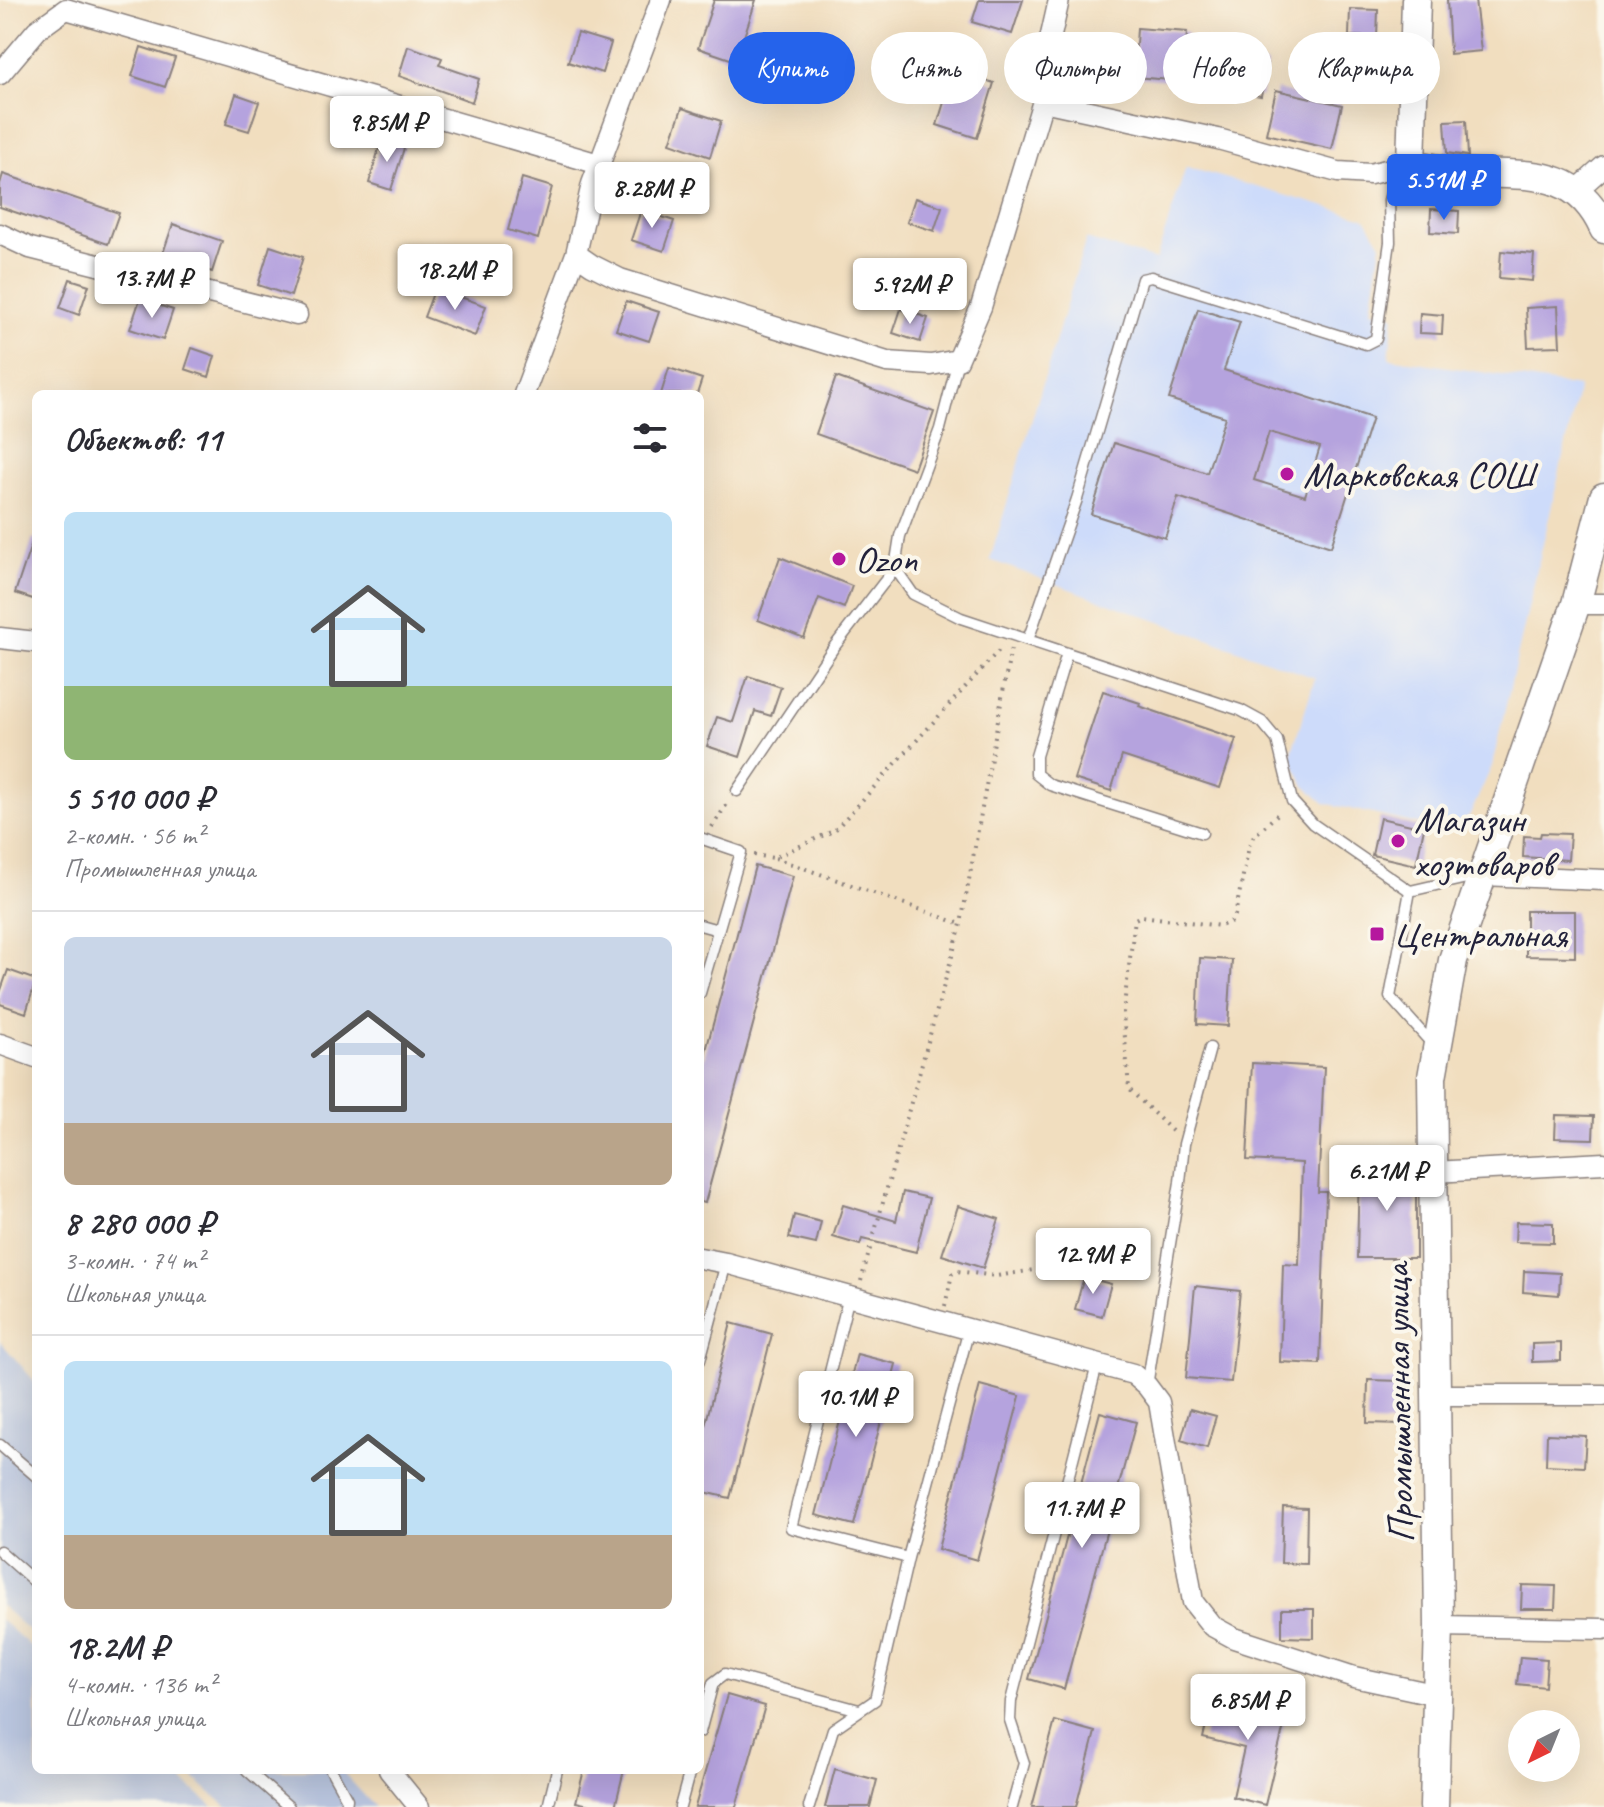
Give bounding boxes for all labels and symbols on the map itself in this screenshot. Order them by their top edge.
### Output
pin: 9.85M ₽ [313,96,461,164]
pin: 5.51M ₽ [1370,154,1518,222]
pin: 8.28M ₽ [578,162,726,230]
pin: 18.2M ₽ [381,244,529,312]
pin: 13.7M ₽ [78,252,226,320]
pin: 5.92M ₽ [836,258,984,326]
place label: Марковская СОШ [1303,451,1539,498]
marker: Марковская СОШ [1278,465,1296,483]
place label: Ozon [855,536,918,583]
marker: Ozon [830,550,848,568]
place label: Магазин хозтоваров [1414,796,1560,887]
marker: Магазин хозтоваров [1389,832,1407,850]
place label: Центральная [1393,911,1569,958]
marker: Центральная [1368,925,1386,943]
pin: 6.21M ₽ [1313,1145,1461,1213]
pin: 12.9M ₽ [1019,1228,1167,1296]
street label: Промышленная улица [1373,1260,1424,1543]
pin: 10.1M ₽ [782,1371,930,1439]
pin: 11.7M ₽ [1008,1482,1156,1550]
pin: 6.85M ₽ [1174,1674,1322,1742]
north arrow [1508,1710,1580,1782]

